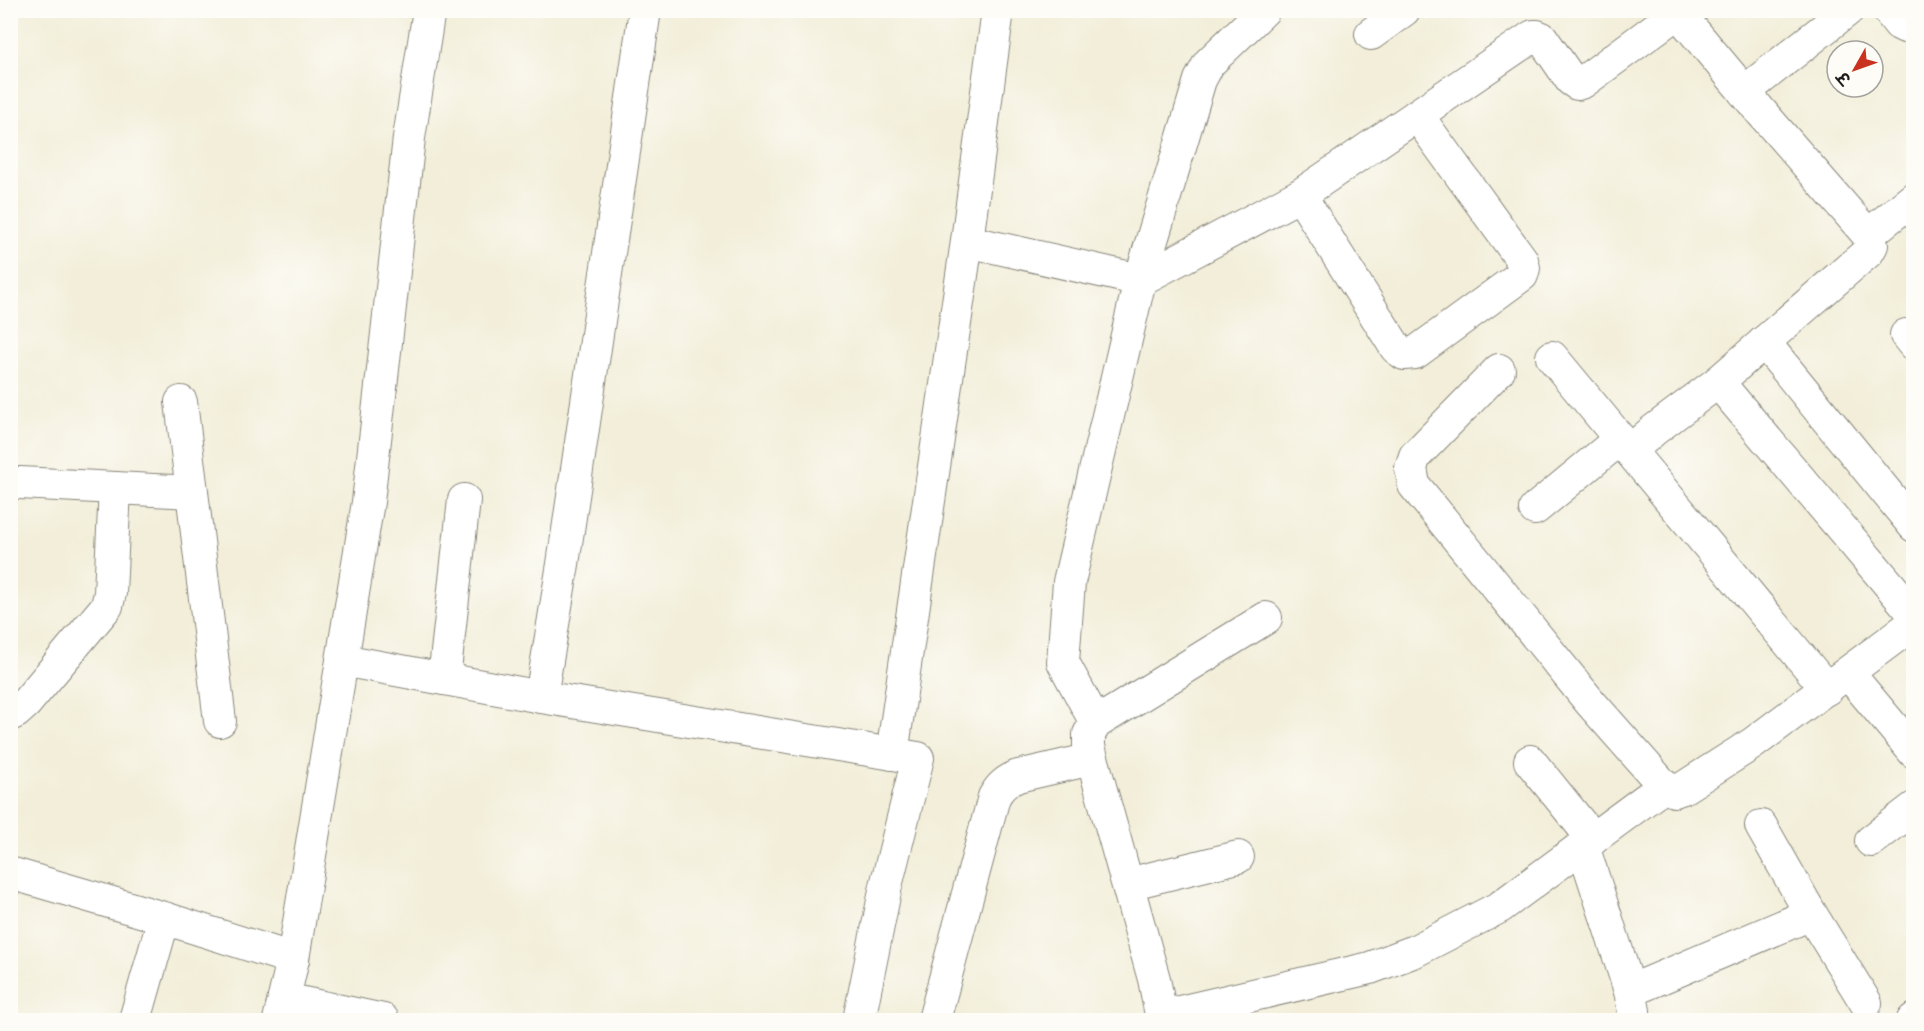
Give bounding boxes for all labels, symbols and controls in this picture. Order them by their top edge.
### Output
north arrow [1825,39,1885,99]
text: उ [1832,67,1856,90]

